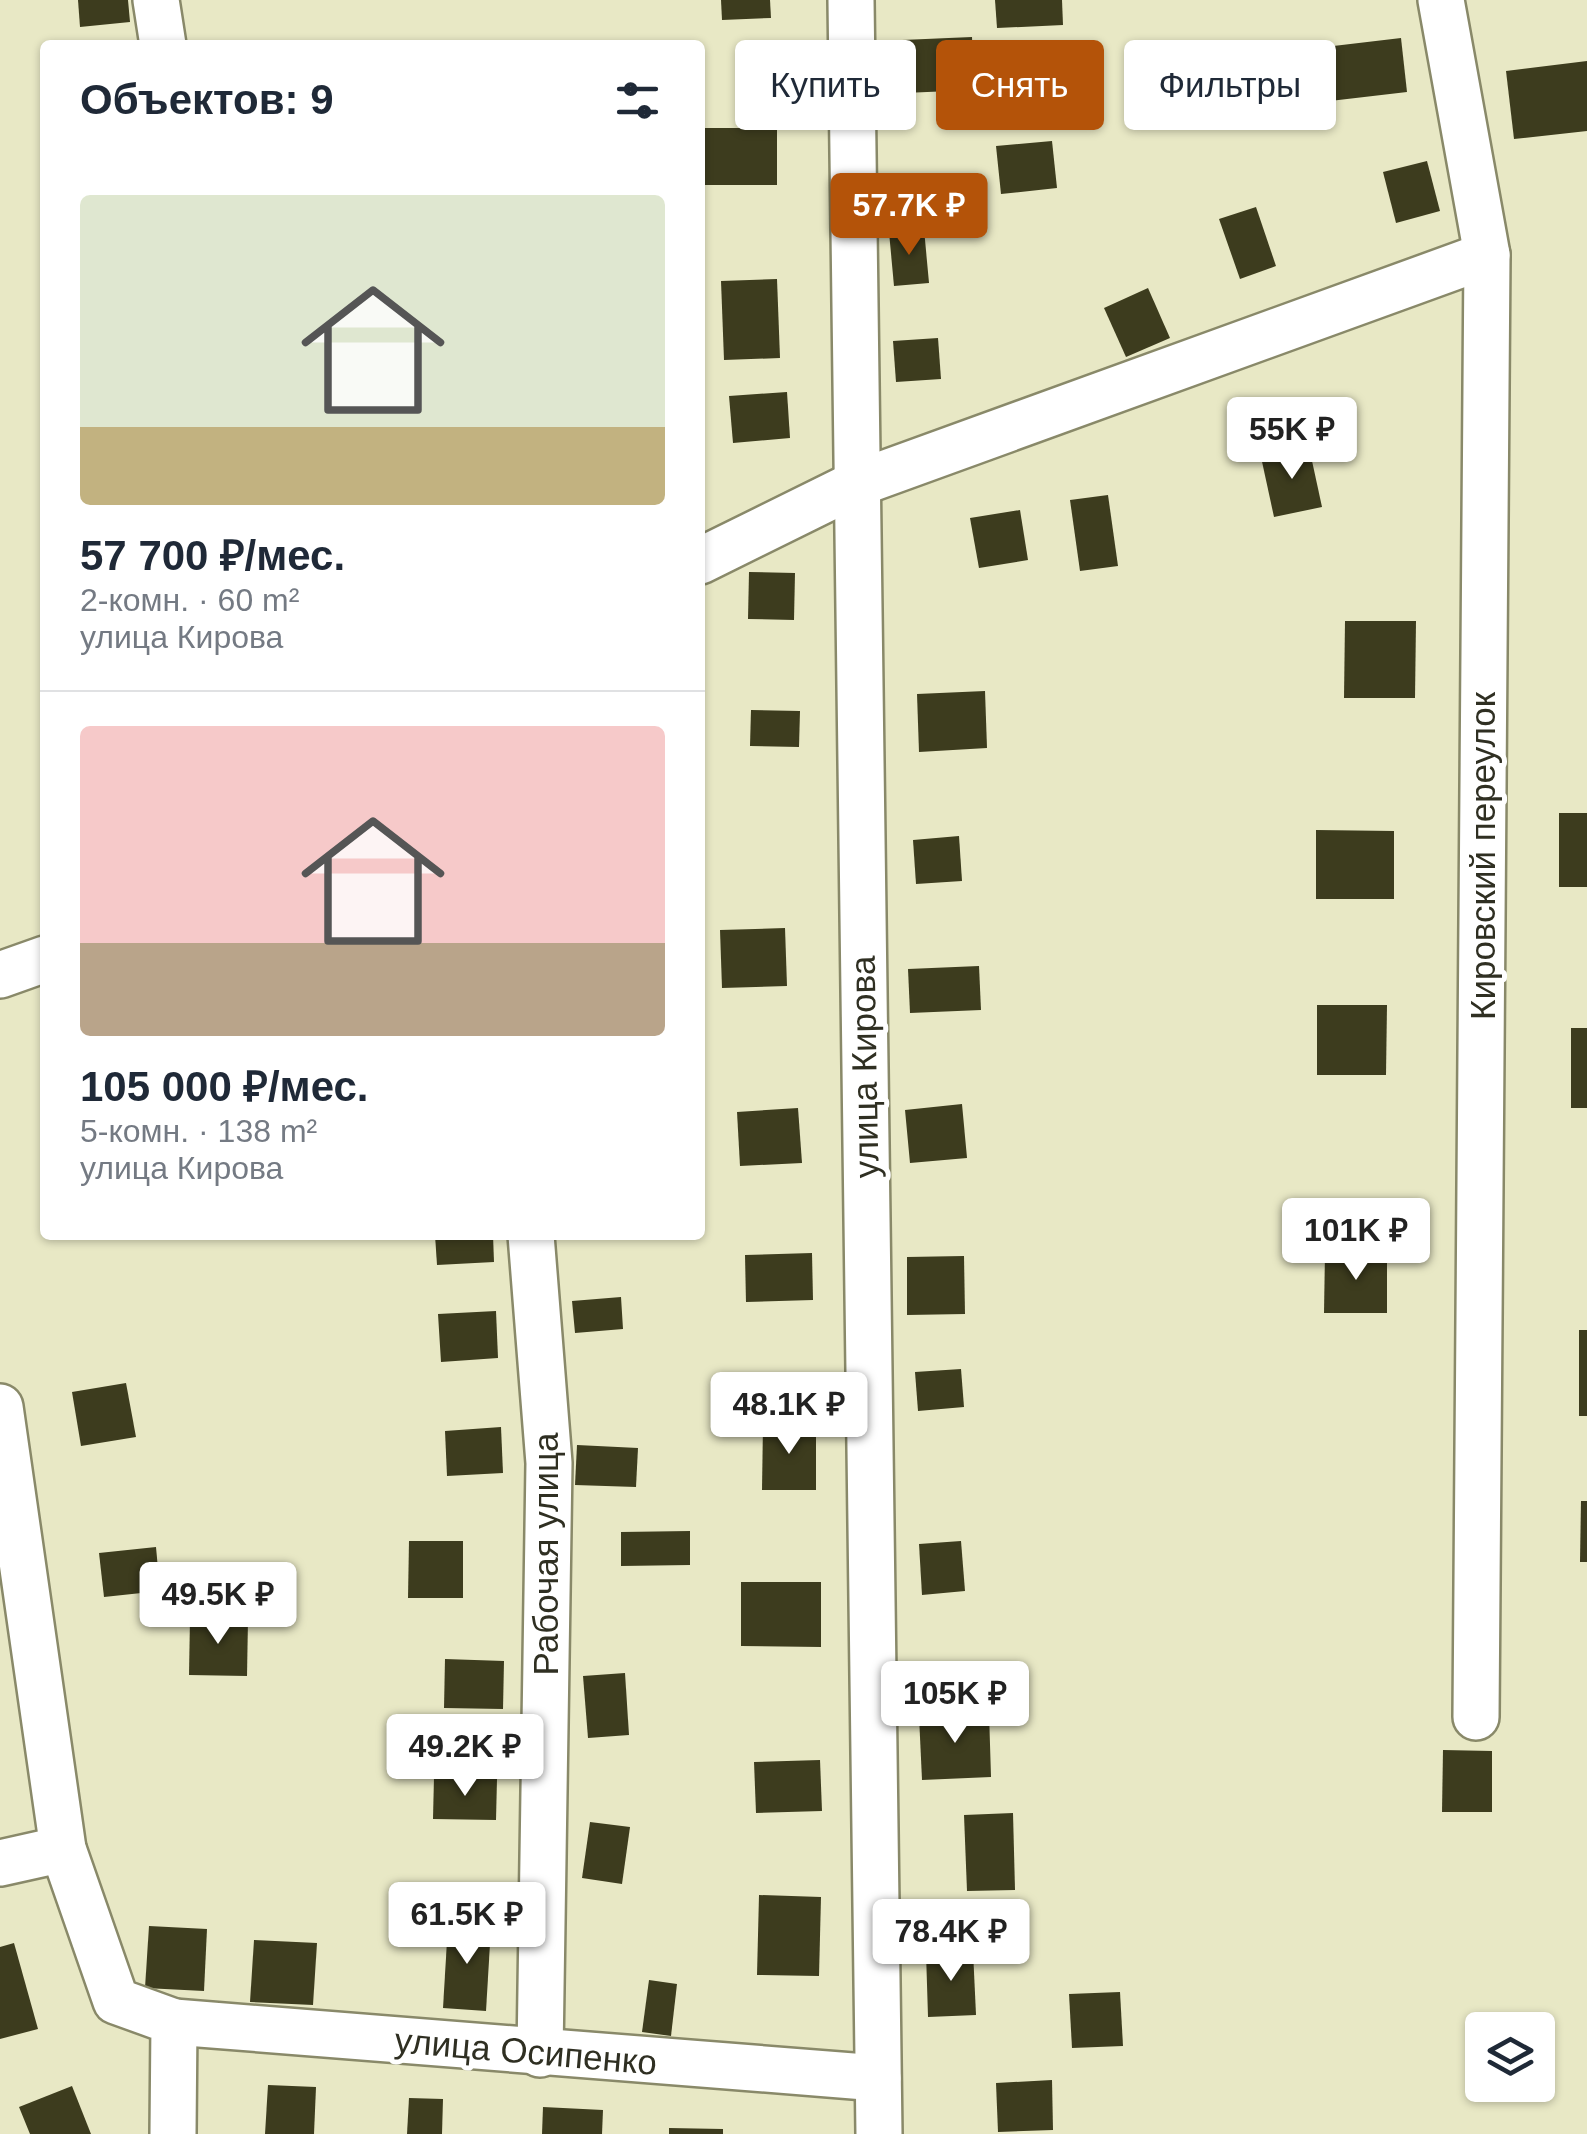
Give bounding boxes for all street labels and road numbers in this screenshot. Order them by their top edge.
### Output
street label: Кировский переулок [1463,691,1502,1020]
street label: улица Кирова [843,955,885,1179]
street label: Рабочая улица [526,1432,565,1675]
street label: улица Осипенко [393,2020,659,2082]

